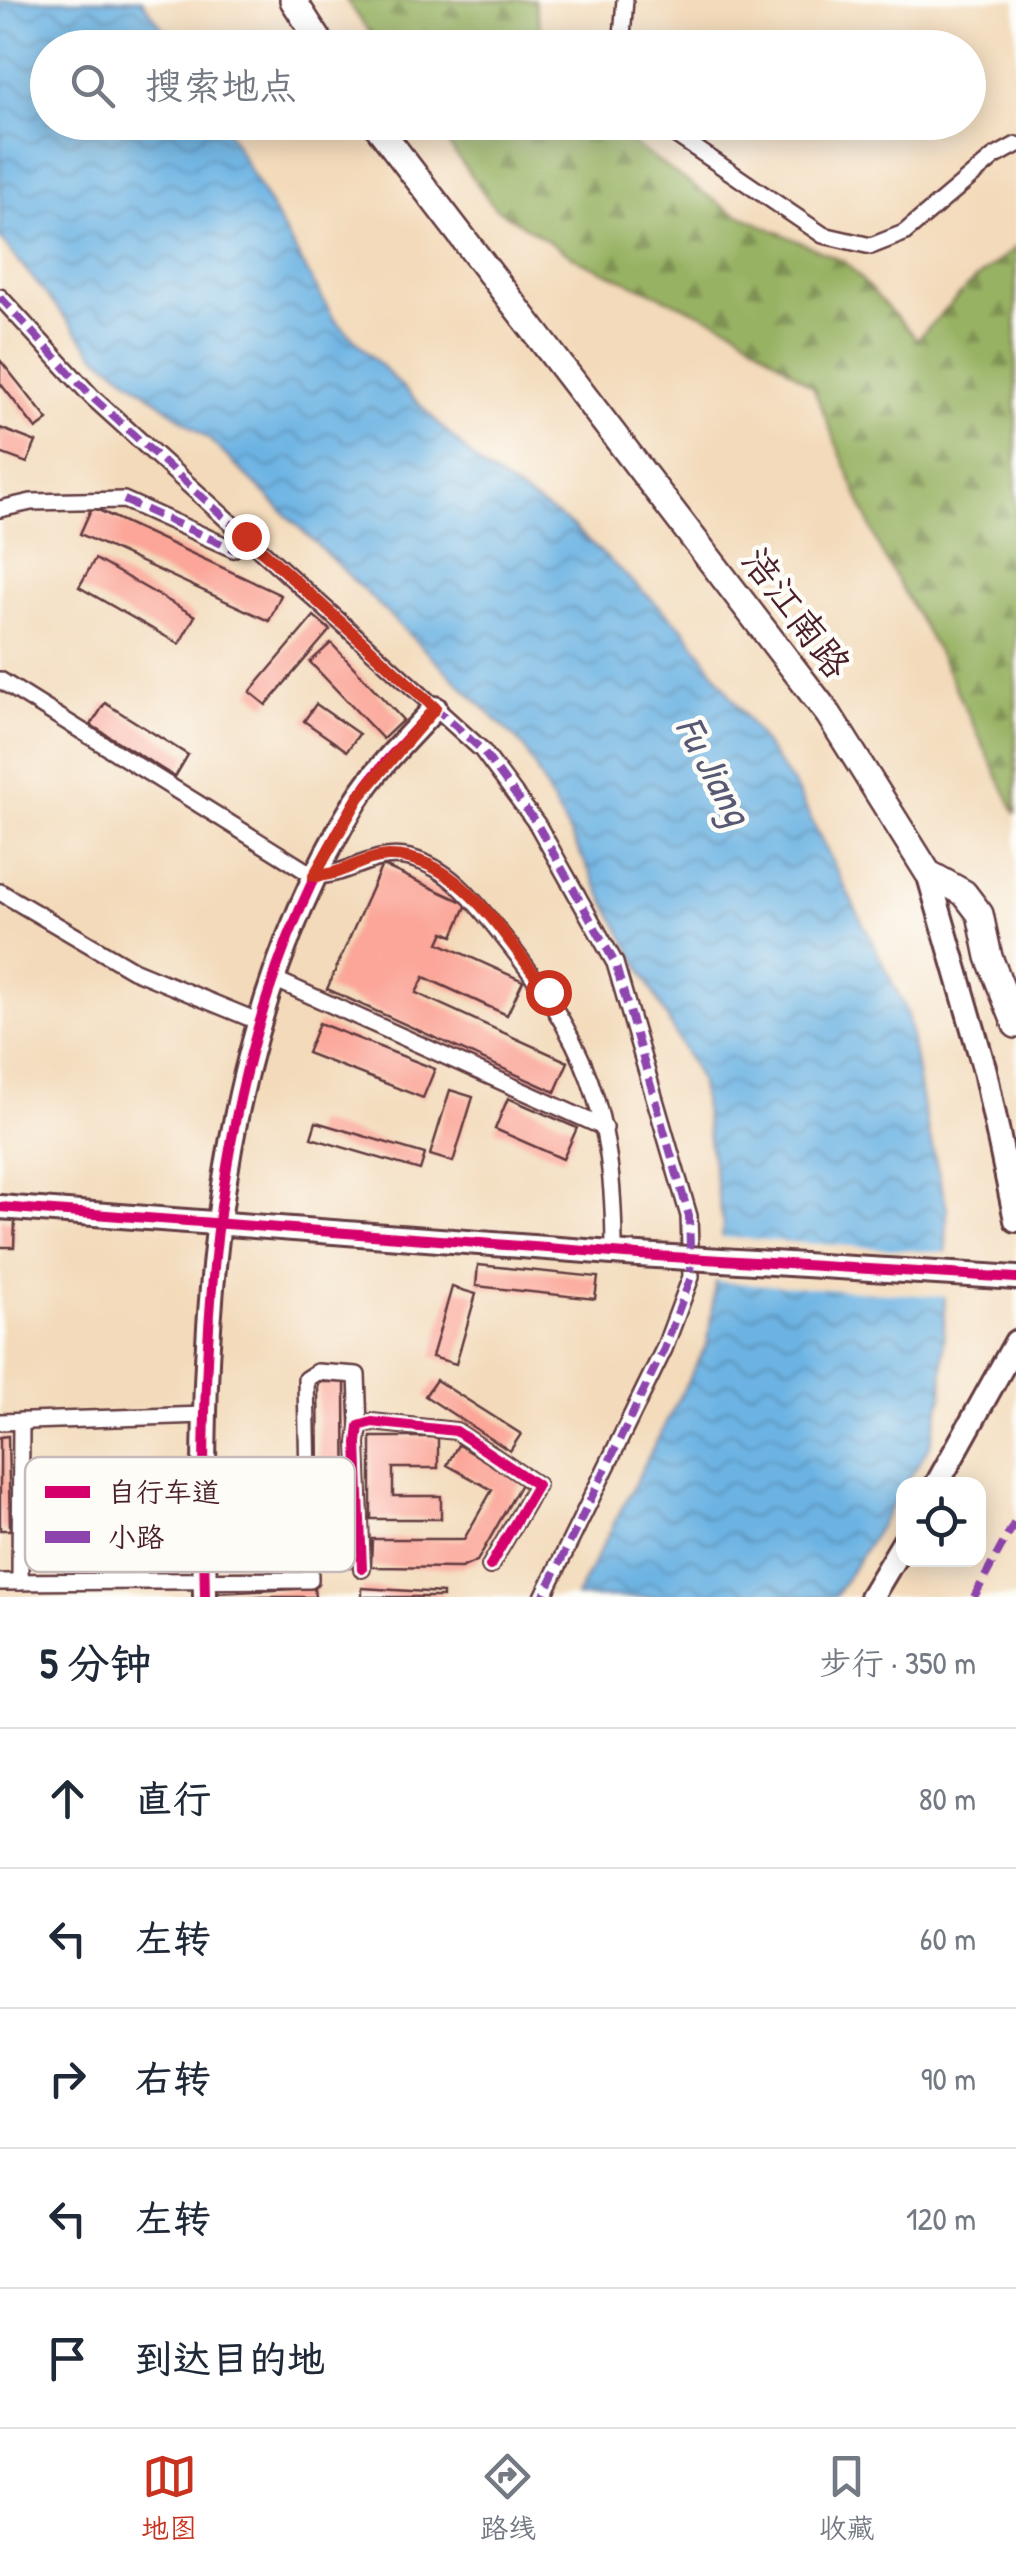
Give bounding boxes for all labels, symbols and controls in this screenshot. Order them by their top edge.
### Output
search box [30,30,986,140]
icon: search [65,58,120,113]
text: 搜索地点 [145,59,297,111]
route end [224,514,270,560]
street label: 涪江南路 [730,536,864,688]
water label: Fu Jiang [663,706,767,836]
route start [526,970,572,1016]
legend [25,1457,355,1572]
text: 自行车道 [108,1473,220,1511]
map controls [896,1477,986,1567]
button: locate [896,1477,986,1567]
text: 小路 [108,1518,164,1556]
text: 5 分钟 [40,1634,151,1691]
text: 步行 · 350 m [820,1641,976,1684]
icon: ahead [40,1771,95,1826]
text: 直行 [135,1772,211,1824]
text: 80 m [919,1777,976,1820]
icon: left [40,1911,95,1966]
text: 左转 [135,1912,211,1964]
text: 60 m [920,1917,976,1960]
icon: right [40,2051,95,2106]
text: 右转 [135,2052,211,2104]
text: 90 m [921,2057,976,2100]
icon: left [40,2191,95,2246]
text: 左转 [135,2192,211,2244]
text: 120 m [906,2197,976,2240]
icon: arrive [40,2331,95,2386]
text: 到达目的地 [135,2332,325,2384]
tab: 地图 [141,2449,197,2547]
tab: 路线 [480,2449,536,2547]
tab: 收藏 [819,2449,875,2547]

